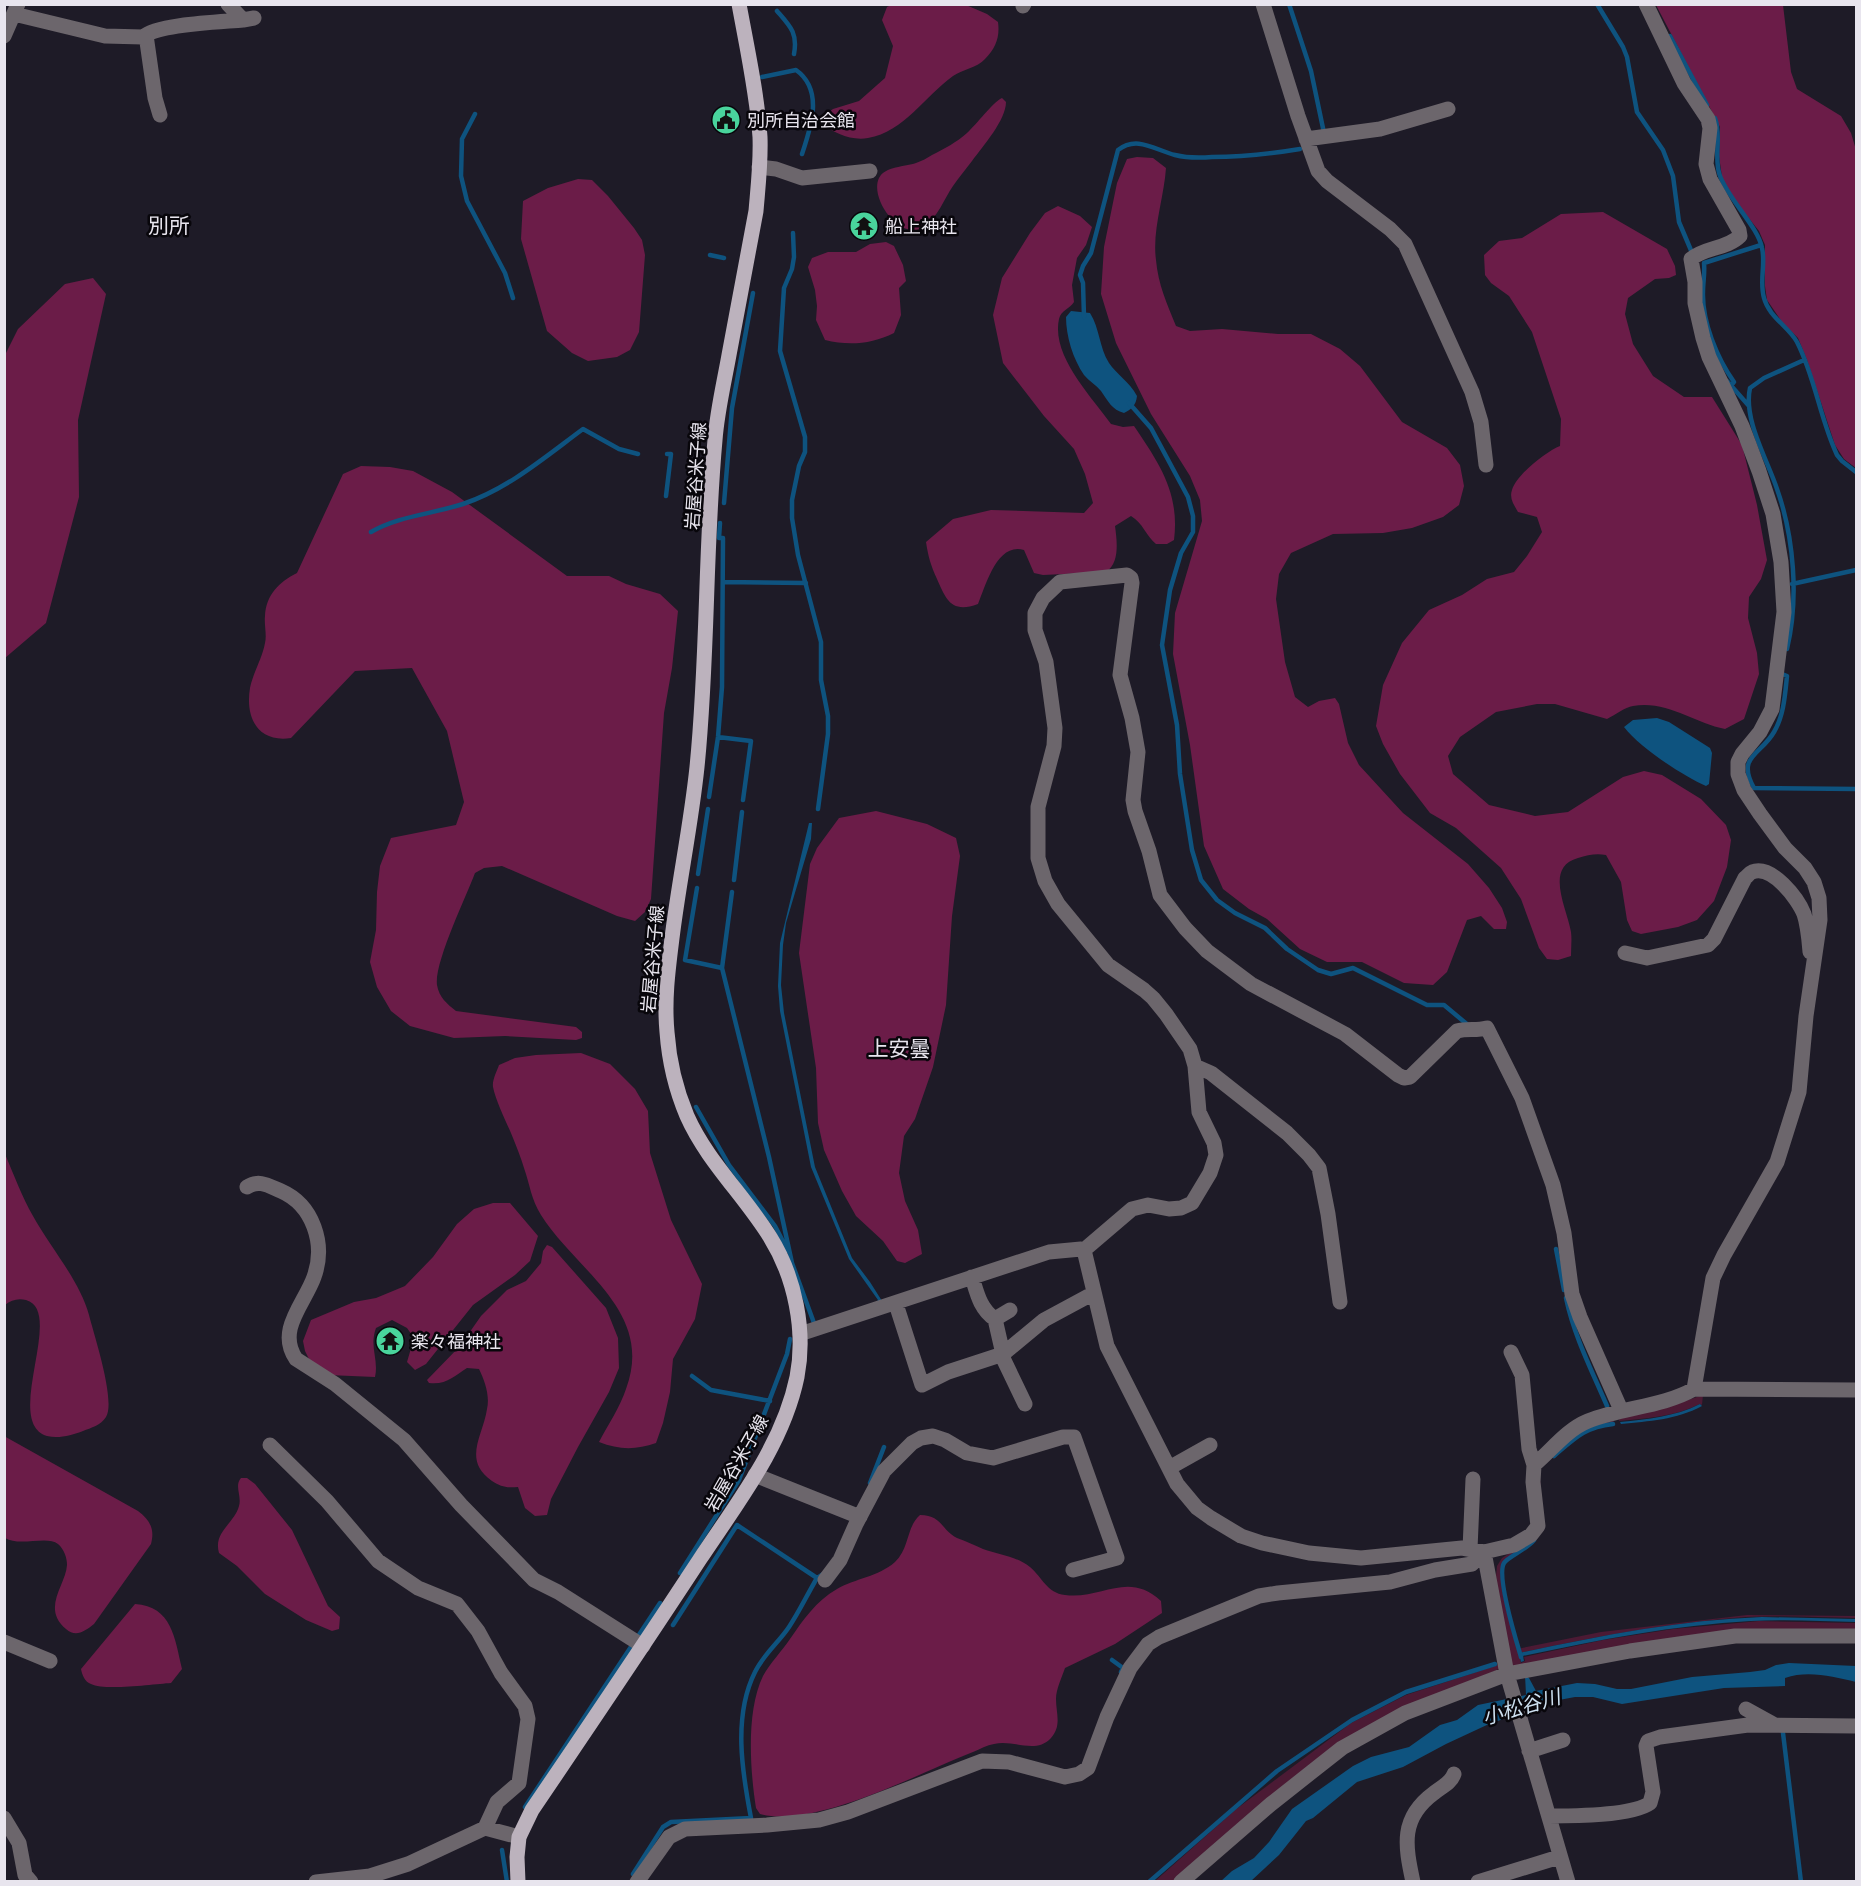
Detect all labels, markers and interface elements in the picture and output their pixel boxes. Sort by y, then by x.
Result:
public building icon: 別所自治会館 [710,104,742,136]
place label: 別所自治会館 [747,109,855,131]
temple icon: 船上神社 [848,210,880,242]
district label: 別所 [148,212,190,237]
place label: 船上神社 [885,215,957,237]
street label: 岩屋谷米子線 [680,421,710,531]
street label: 岩屋谷米子線 [636,904,668,1014]
district label: 上安曇 [868,1035,931,1060]
temple icon: 楽々福神社 [374,1325,406,1357]
place label: 楽々福神社 [411,1330,501,1352]
street label: 岩屋谷米子線 [699,1411,773,1515]
water label: 小松谷川 [1479,1683,1565,1729]

